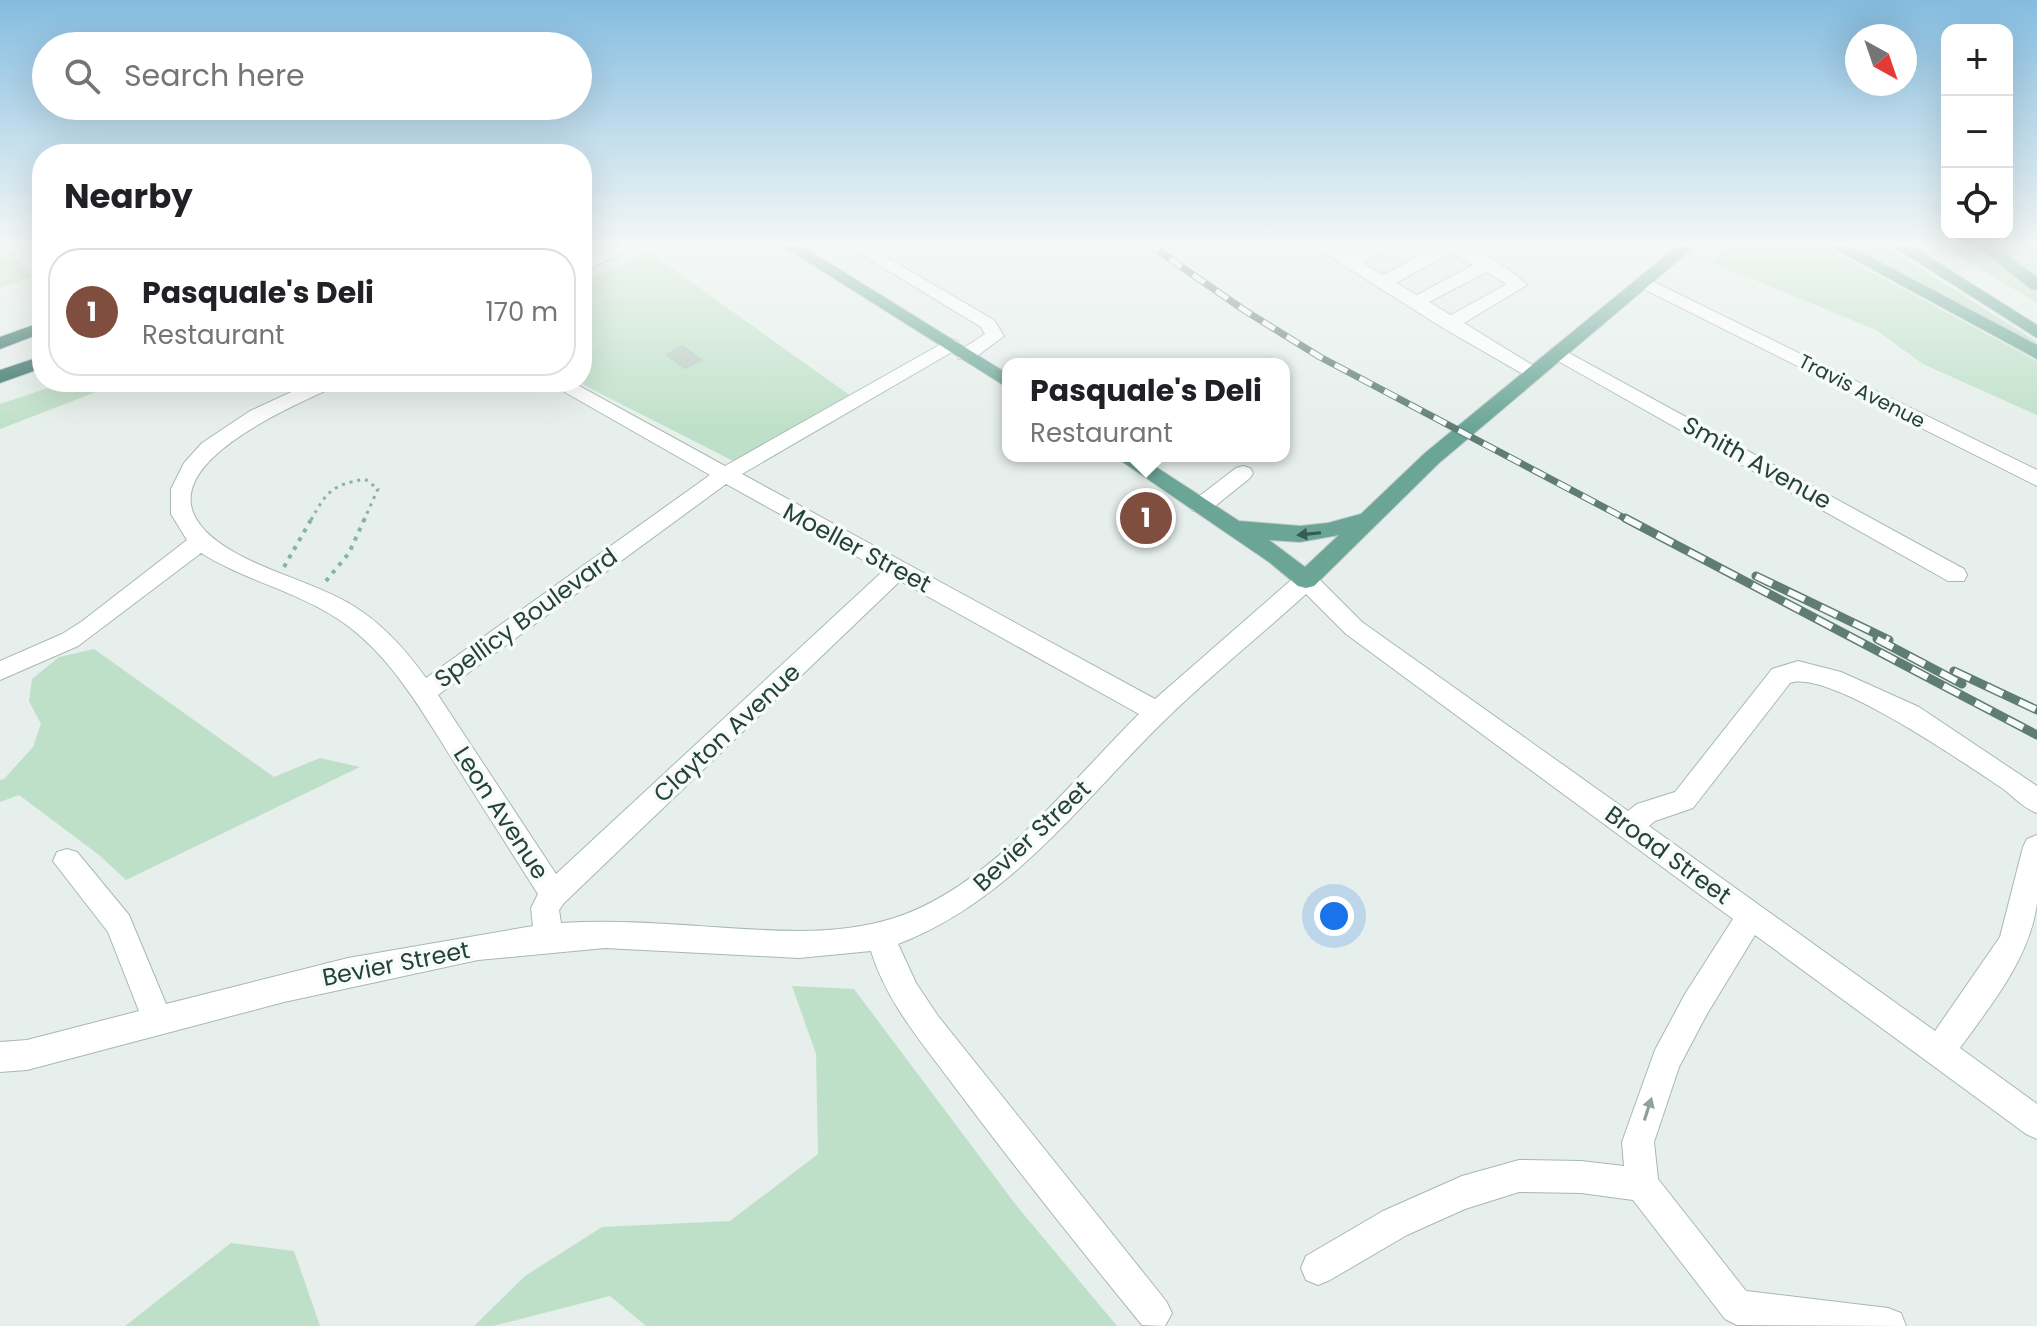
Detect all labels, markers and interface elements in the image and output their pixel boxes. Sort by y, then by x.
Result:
north arrow [1845,24,1917,96]
map controls [1941,24,2013,240]
button: + [1941,24,2013,96]
search box [32,32,592,120]
icon: search [60,54,104,98]
text: Search here [124,54,305,97]
button: − [1941,96,2013,168]
button: locate [1941,168,2013,240]
text: Nearby [64,172,193,220]
text: Pasquale's Deli [142,271,374,314]
text: 1 [87,294,97,330]
text: 170 m [485,294,558,330]
text: Restaurant [142,317,285,353]
street label: Travis Avenue [1794,347,1930,435]
popup [1002,358,1290,462]
text: Pasquale's Deli [1030,369,1262,412]
street label: Smith Avenue [1677,408,1838,517]
text: Restaurant [1030,415,1173,451]
pin: 1 [1120,488,1172,548]
street label: Moeller Street [777,495,937,600]
one-way arrow [1296,527,1321,540]
street label: Spellicy Boulevard [428,540,624,695]
street label: Clayton Avenue [646,656,807,810]
street label: Leon Avenue [446,740,557,886]
street label: Bevier Street [966,773,1098,899]
street label: Broad Street [1599,798,1738,911]
your location [1314,896,1354,936]
street label: Bevier Street [319,933,472,994]
one-way arrow [1642,1096,1655,1120]

